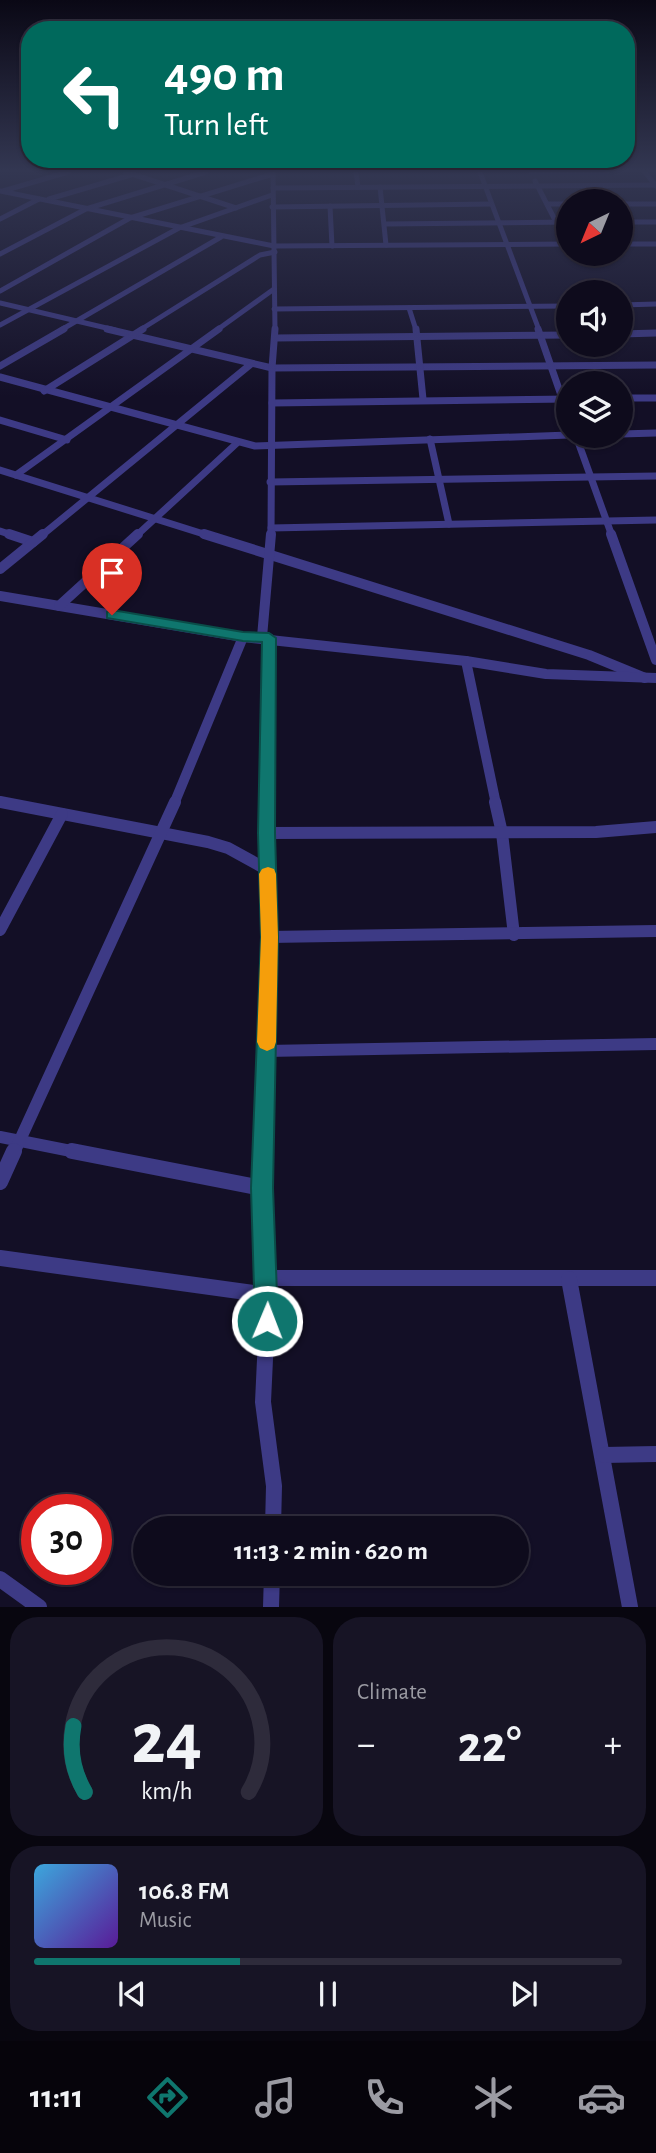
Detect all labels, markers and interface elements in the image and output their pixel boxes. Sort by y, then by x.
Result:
icon: left [49,49,140,140]
text: 490 m [164,51,285,100]
text: Turn left [164,109,268,141]
north arrow [556,189,634,266]
map controls [556,189,633,448]
button: sound [556,280,633,357]
button: layers [556,371,633,448]
pin [82,543,142,615]
icon: arrive [93,554,131,592]
position arrow [230,1284,304,1358]
speed limit sign: 30 [21,1494,112,1585]
text: 11:13 · 2 min · 620 m [234,1538,428,1564]
text: Climate [357,1681,427,1704]
text: 24 [131,1705,202,1778]
text: 22° [457,1719,522,1771]
text: − [357,1726,375,1764]
text: + [604,1726,622,1764]
text: km/h [141,1779,192,1804]
text: 106.8 FM [139,1878,229,1904]
text: Music [139,1909,191,1932]
icon: previous [113,1975,151,2013]
icon: pause [309,1975,347,2013]
icon: next [505,1975,543,2013]
icon: directions [143,2073,192,2122]
icon: music [251,2073,300,2122]
icon: phone [360,2073,409,2122]
icon: climate [469,2073,518,2122]
icon: car [577,2073,626,2122]
text: 11:11 [30,2081,83,2113]

